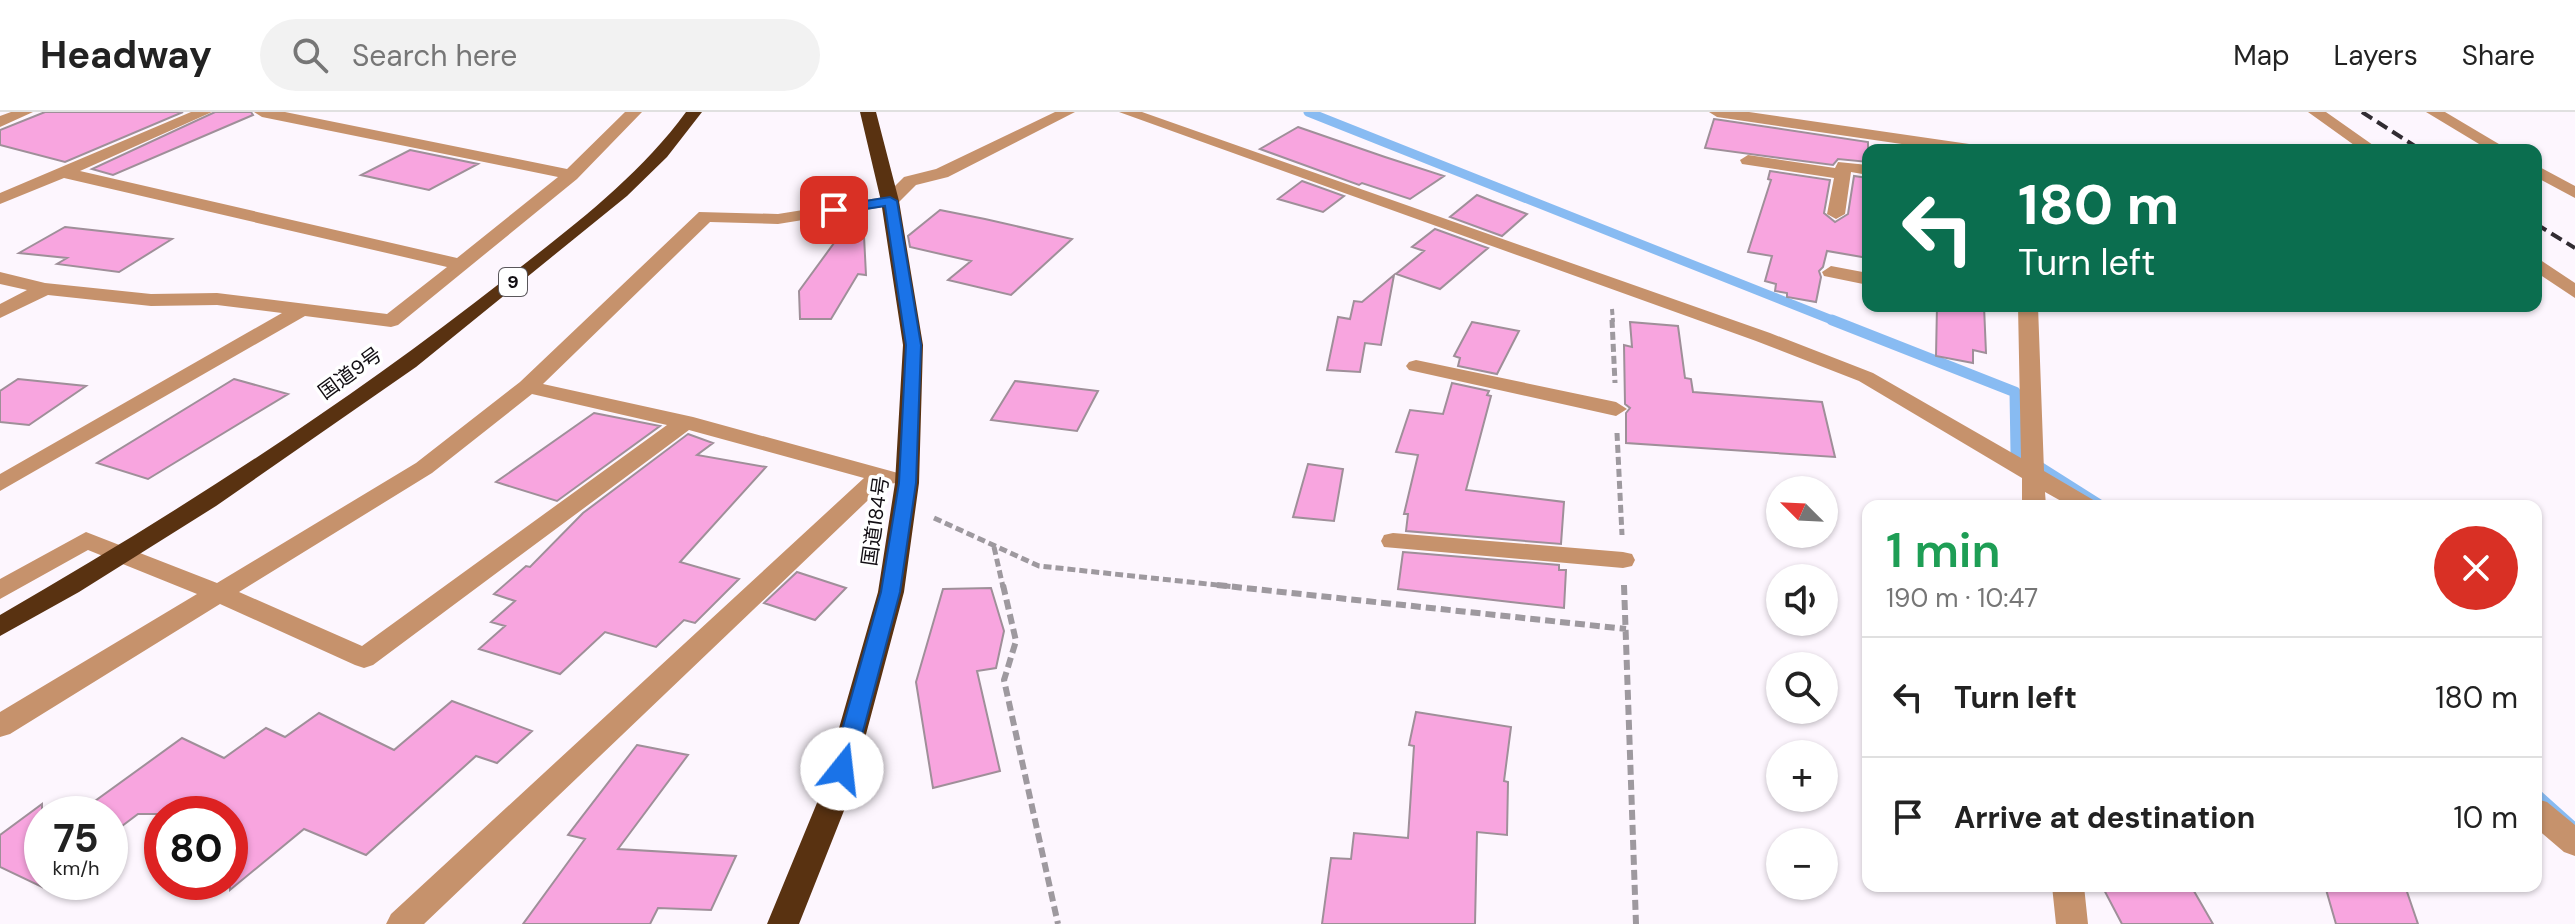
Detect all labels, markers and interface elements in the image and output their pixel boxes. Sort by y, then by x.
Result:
search box [260,19,820,91]
text: Headway [40,30,212,80]
icon: search [288,33,332,77]
text: Search here [352,36,517,75]
text: Map [2233,37,2290,74]
text: Layers [2334,37,2418,74]
text: Share [2462,37,2535,74]
text: 180 m [2018,168,2179,241]
pin [800,176,868,244]
icon: left [1886,176,1990,280]
icon: arrive [812,188,856,232]
text: Turn left [2018,239,2155,286]
road number: 9 [499,268,527,296]
street label: 国道9号 [313,341,387,405]
street label: 国道184号 [856,474,894,568]
north arrow [1766,476,1838,548]
map controls [1766,476,1838,900]
text: 1 min [1886,519,2001,582]
button: close [2434,526,2518,610]
button: sound [1766,564,1838,636]
text: 190 m · 10:47 [1886,581,2038,615]
button: search [1766,652,1838,724]
icon: left [1886,675,1930,719]
text: Turn left [1954,678,2077,717]
text: 180 m [2435,678,2518,717]
position arrow [800,727,884,811]
button: + [1766,740,1838,812]
icon: arrive [1886,795,1930,839]
speed limit sign: 80 [144,796,248,900]
text: Arrive at destination [1954,798,2255,837]
text: 10 m [2453,798,2518,837]
text: 75 [53,812,99,864]
button: − [1766,828,1838,900]
text: km/h [52,855,100,881]

